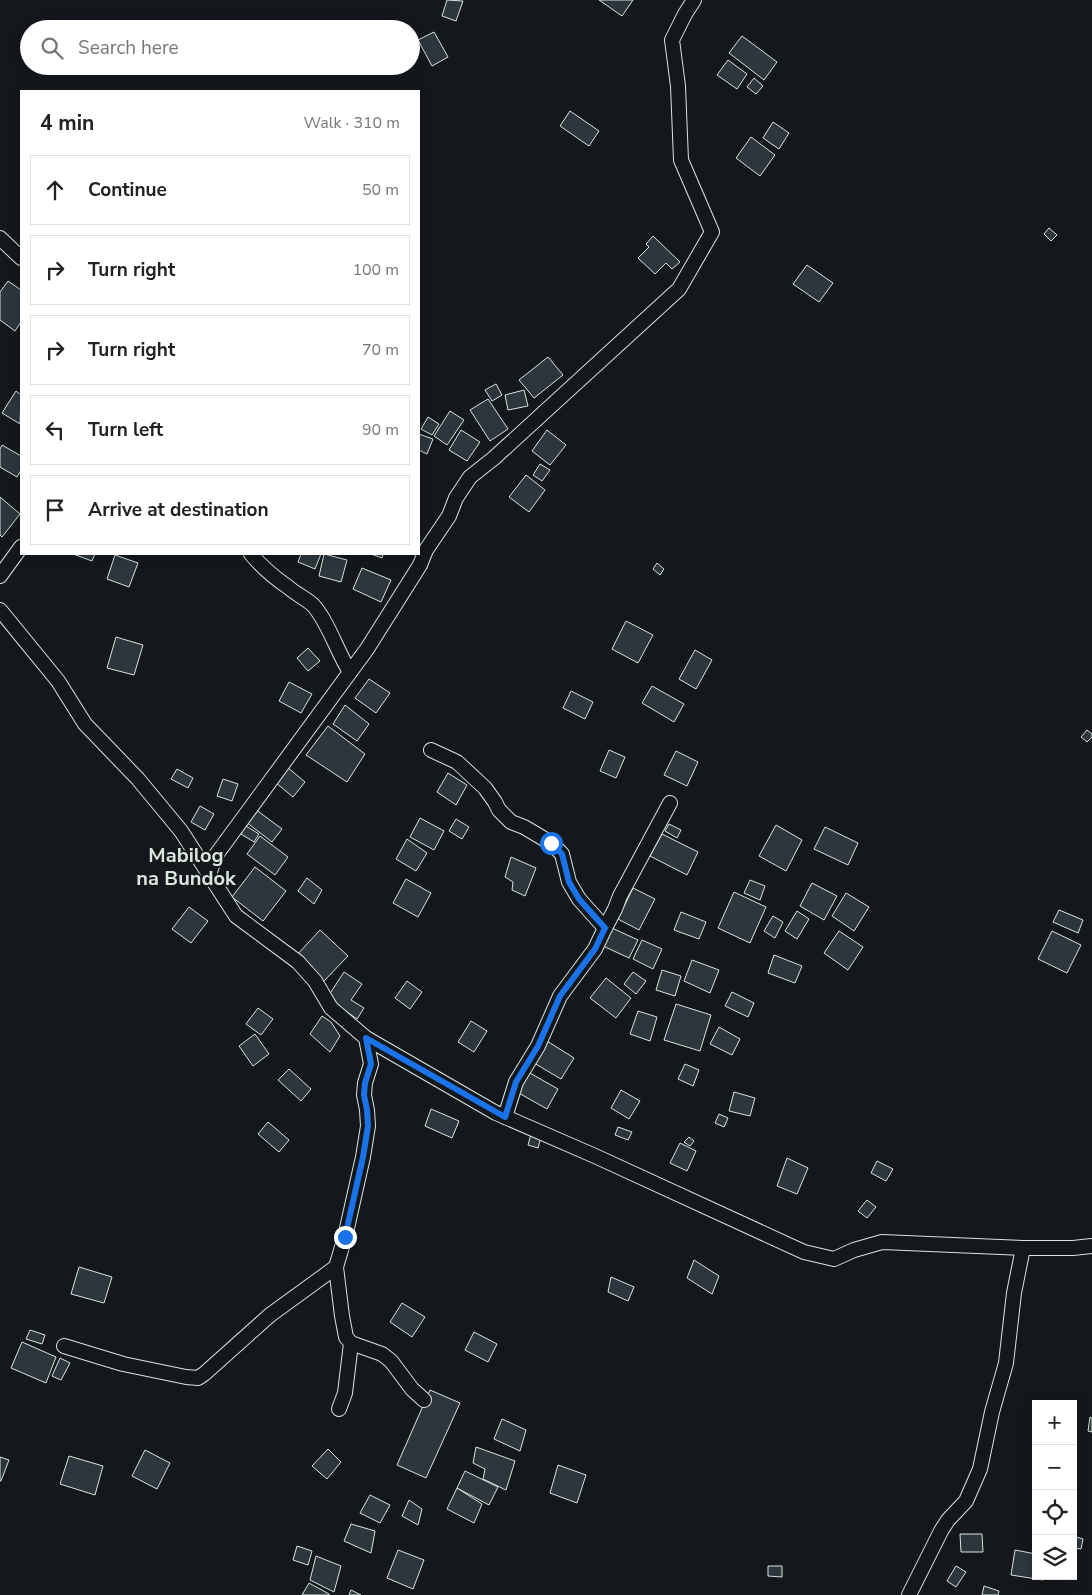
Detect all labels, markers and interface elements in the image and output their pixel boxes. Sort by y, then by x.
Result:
search box [20,20,420,75]
icon: search [38,34,66,62]
text: Search here [78,35,179,61]
text: 4 min [40,109,94,137]
text: Walk · 310 m [304,112,400,134]
icon: ahead [41,176,69,204]
text: Continue [88,177,167,203]
text: 50 m [362,179,399,201]
icon: right [41,256,69,284]
text: Turn right [88,257,175,283]
text: 100 m [352,259,399,281]
icon: right [41,336,69,364]
text: Turn right [88,337,175,363]
text: 70 m [362,339,399,361]
icon: left [41,416,69,444]
text: Turn left [88,417,163,443]
text: 90 m [362,419,399,441]
icon: arrive [41,496,69,524]
text: Arrive at destination [88,497,269,523]
route start [540,832,563,855]
district label: Mabilog na Bundok [136,842,237,892]
route end [334,1226,357,1249]
map controls [1032,1400,1077,1580]
button: + [1032,1400,1077,1445]
button: − [1032,1445,1077,1490]
button: locate [1032,1490,1077,1535]
button: layers [1032,1535,1077,1580]

